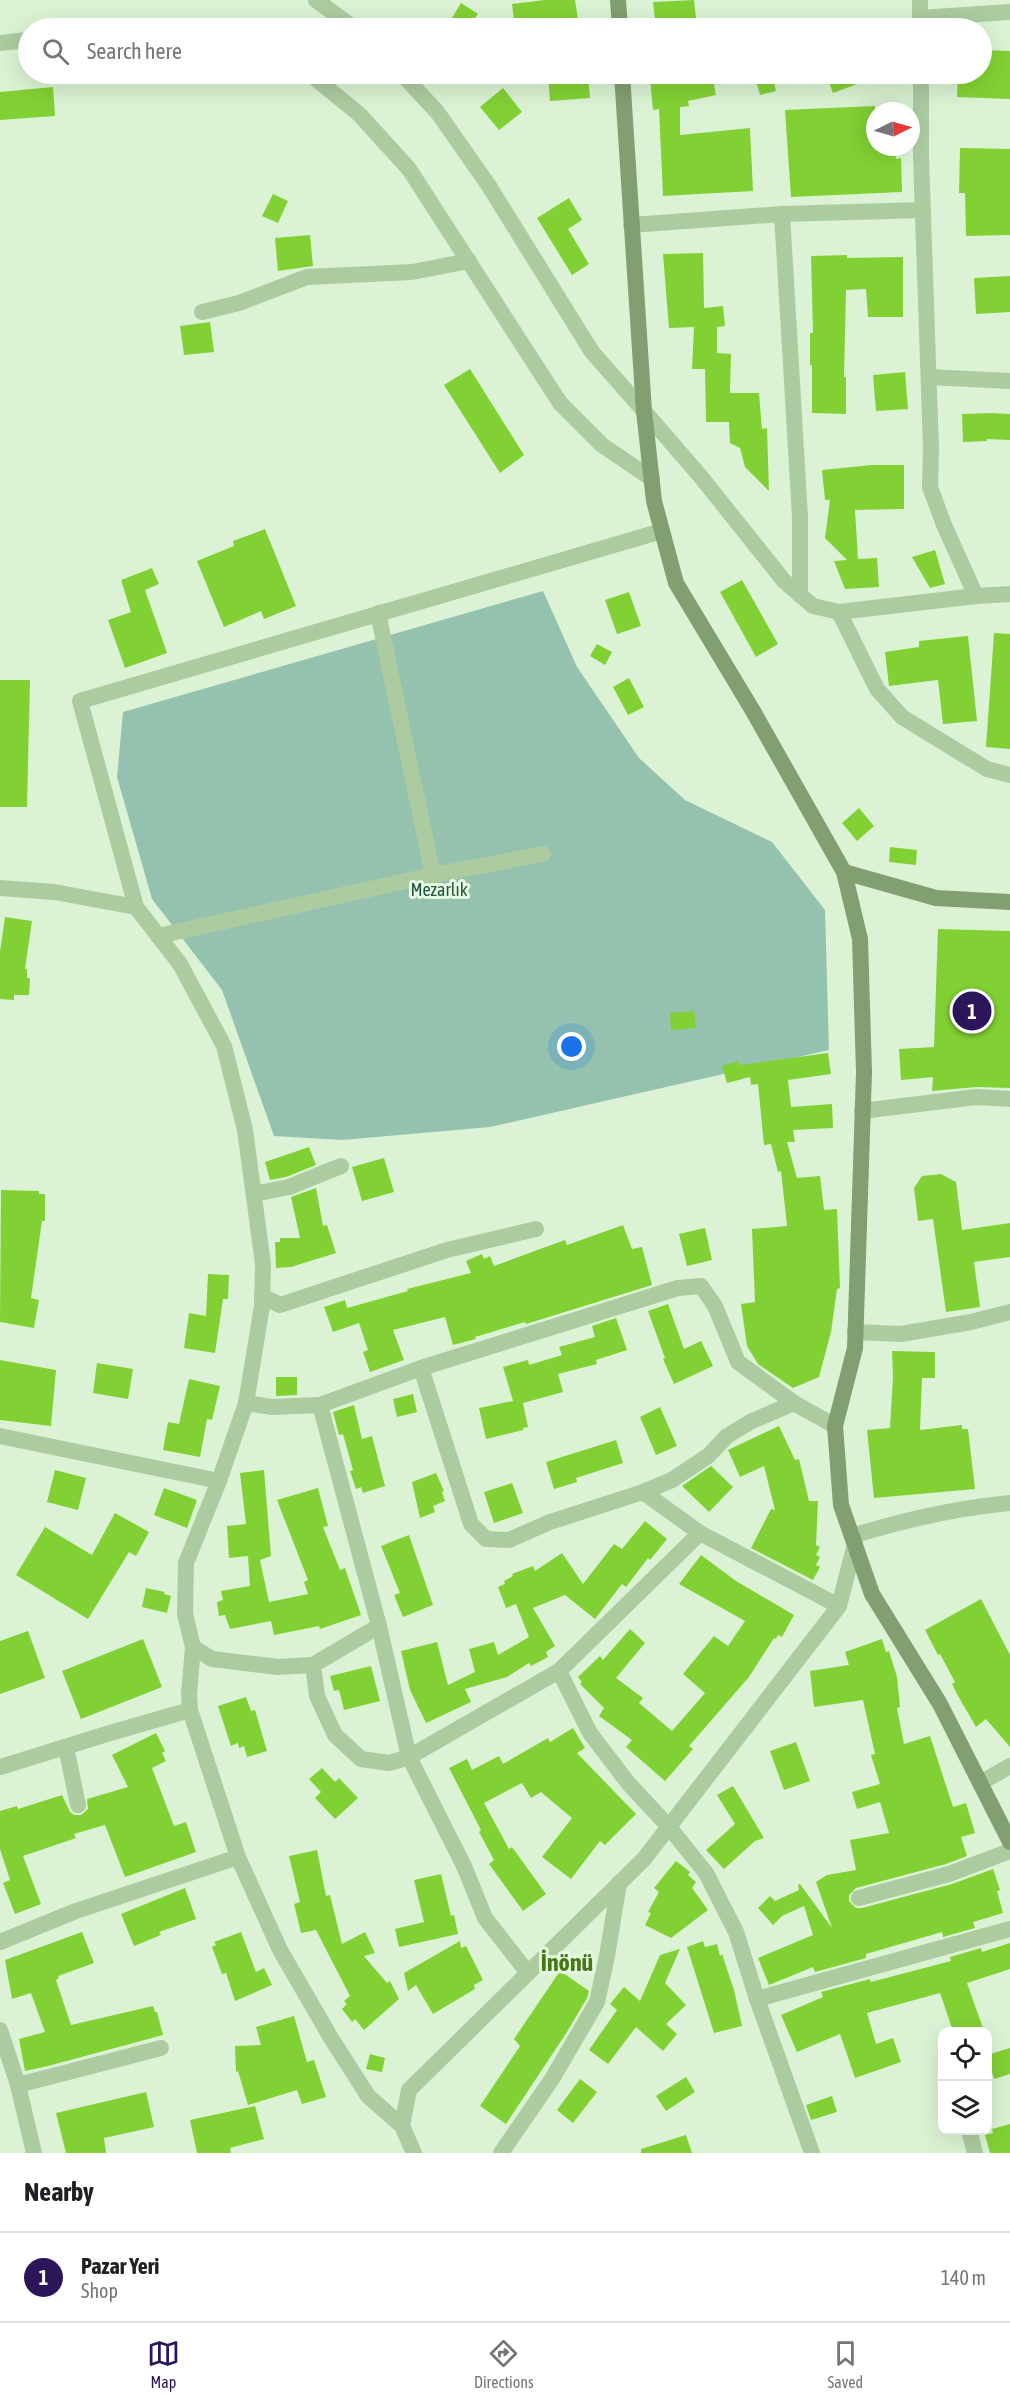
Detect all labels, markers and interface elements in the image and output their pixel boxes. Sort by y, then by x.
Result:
search box [18,18,992,84]
icon: search [39,35,72,68]
text: Search here [87,38,182,64]
north arrow [866,102,920,156]
park label: Mezarlık [410,879,468,900]
pin: 1 [952,988,992,1034]
your location [557,1032,586,1061]
district label: İnönü [541,1949,593,1976]
map controls [938,2027,992,2135]
button: locate [938,2027,992,2081]
button: layers [938,2081,992,2135]
text: Nearby [24,2177,94,2207]
text: Pazar Yeri [81,2253,159,2279]
text: 1 [39,2266,48,2289]
text: 140 m [941,2266,986,2289]
text: Shop [81,2279,118,2302]
tab: Map [147,2337,180,2391]
tab: Directions [474,2337,534,2391]
tab: Saved [828,2337,863,2391]

